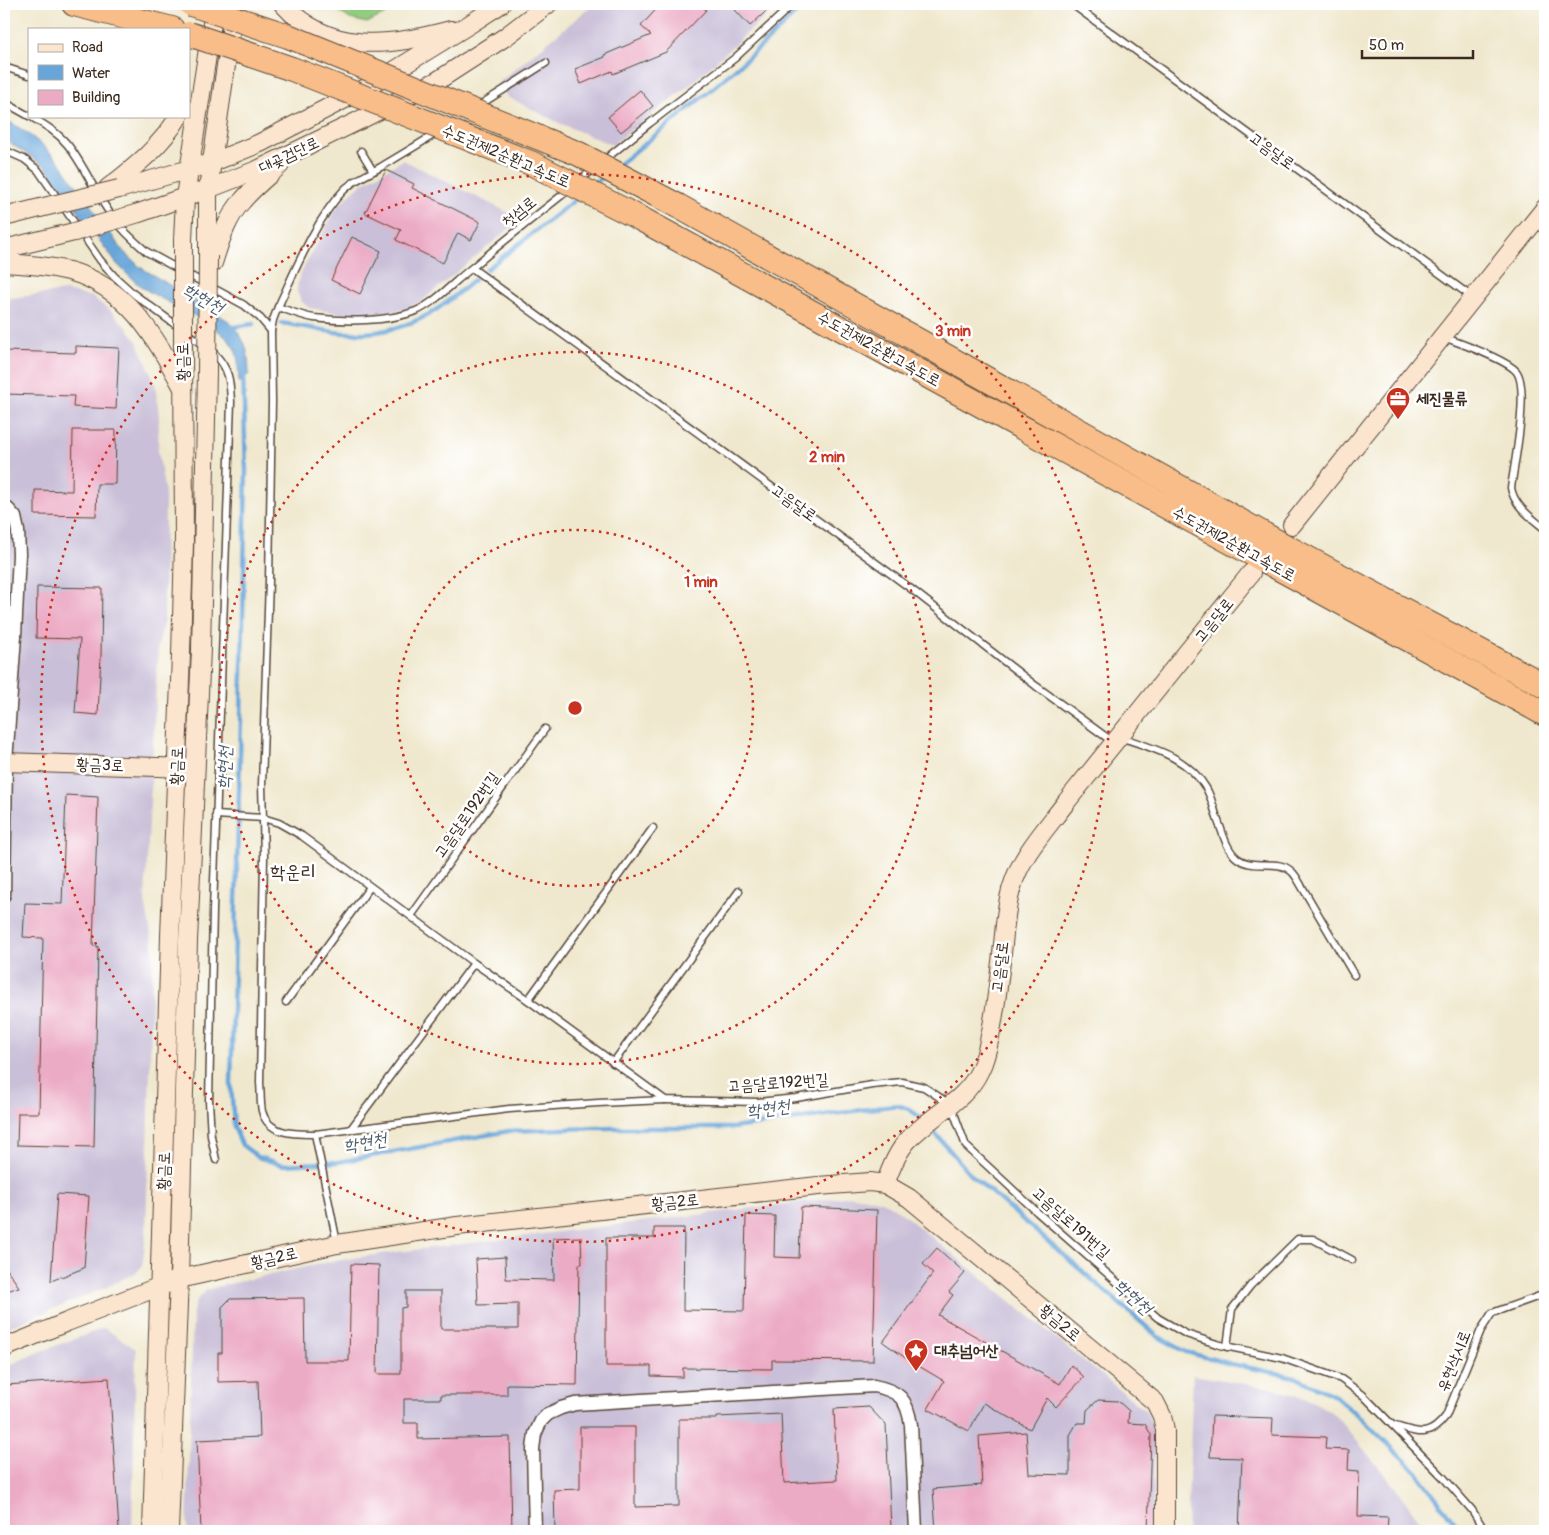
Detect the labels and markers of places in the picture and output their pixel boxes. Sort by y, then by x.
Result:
office icon: 세진물류 [1385,386,1411,420]
place label: 세진물류 [1416,389,1468,409]
centre of rings [566,699,584,717]
place icon: 대추넘어산 [903,1338,929,1372]
place label: 대추넘어산 [934,1341,999,1361]

